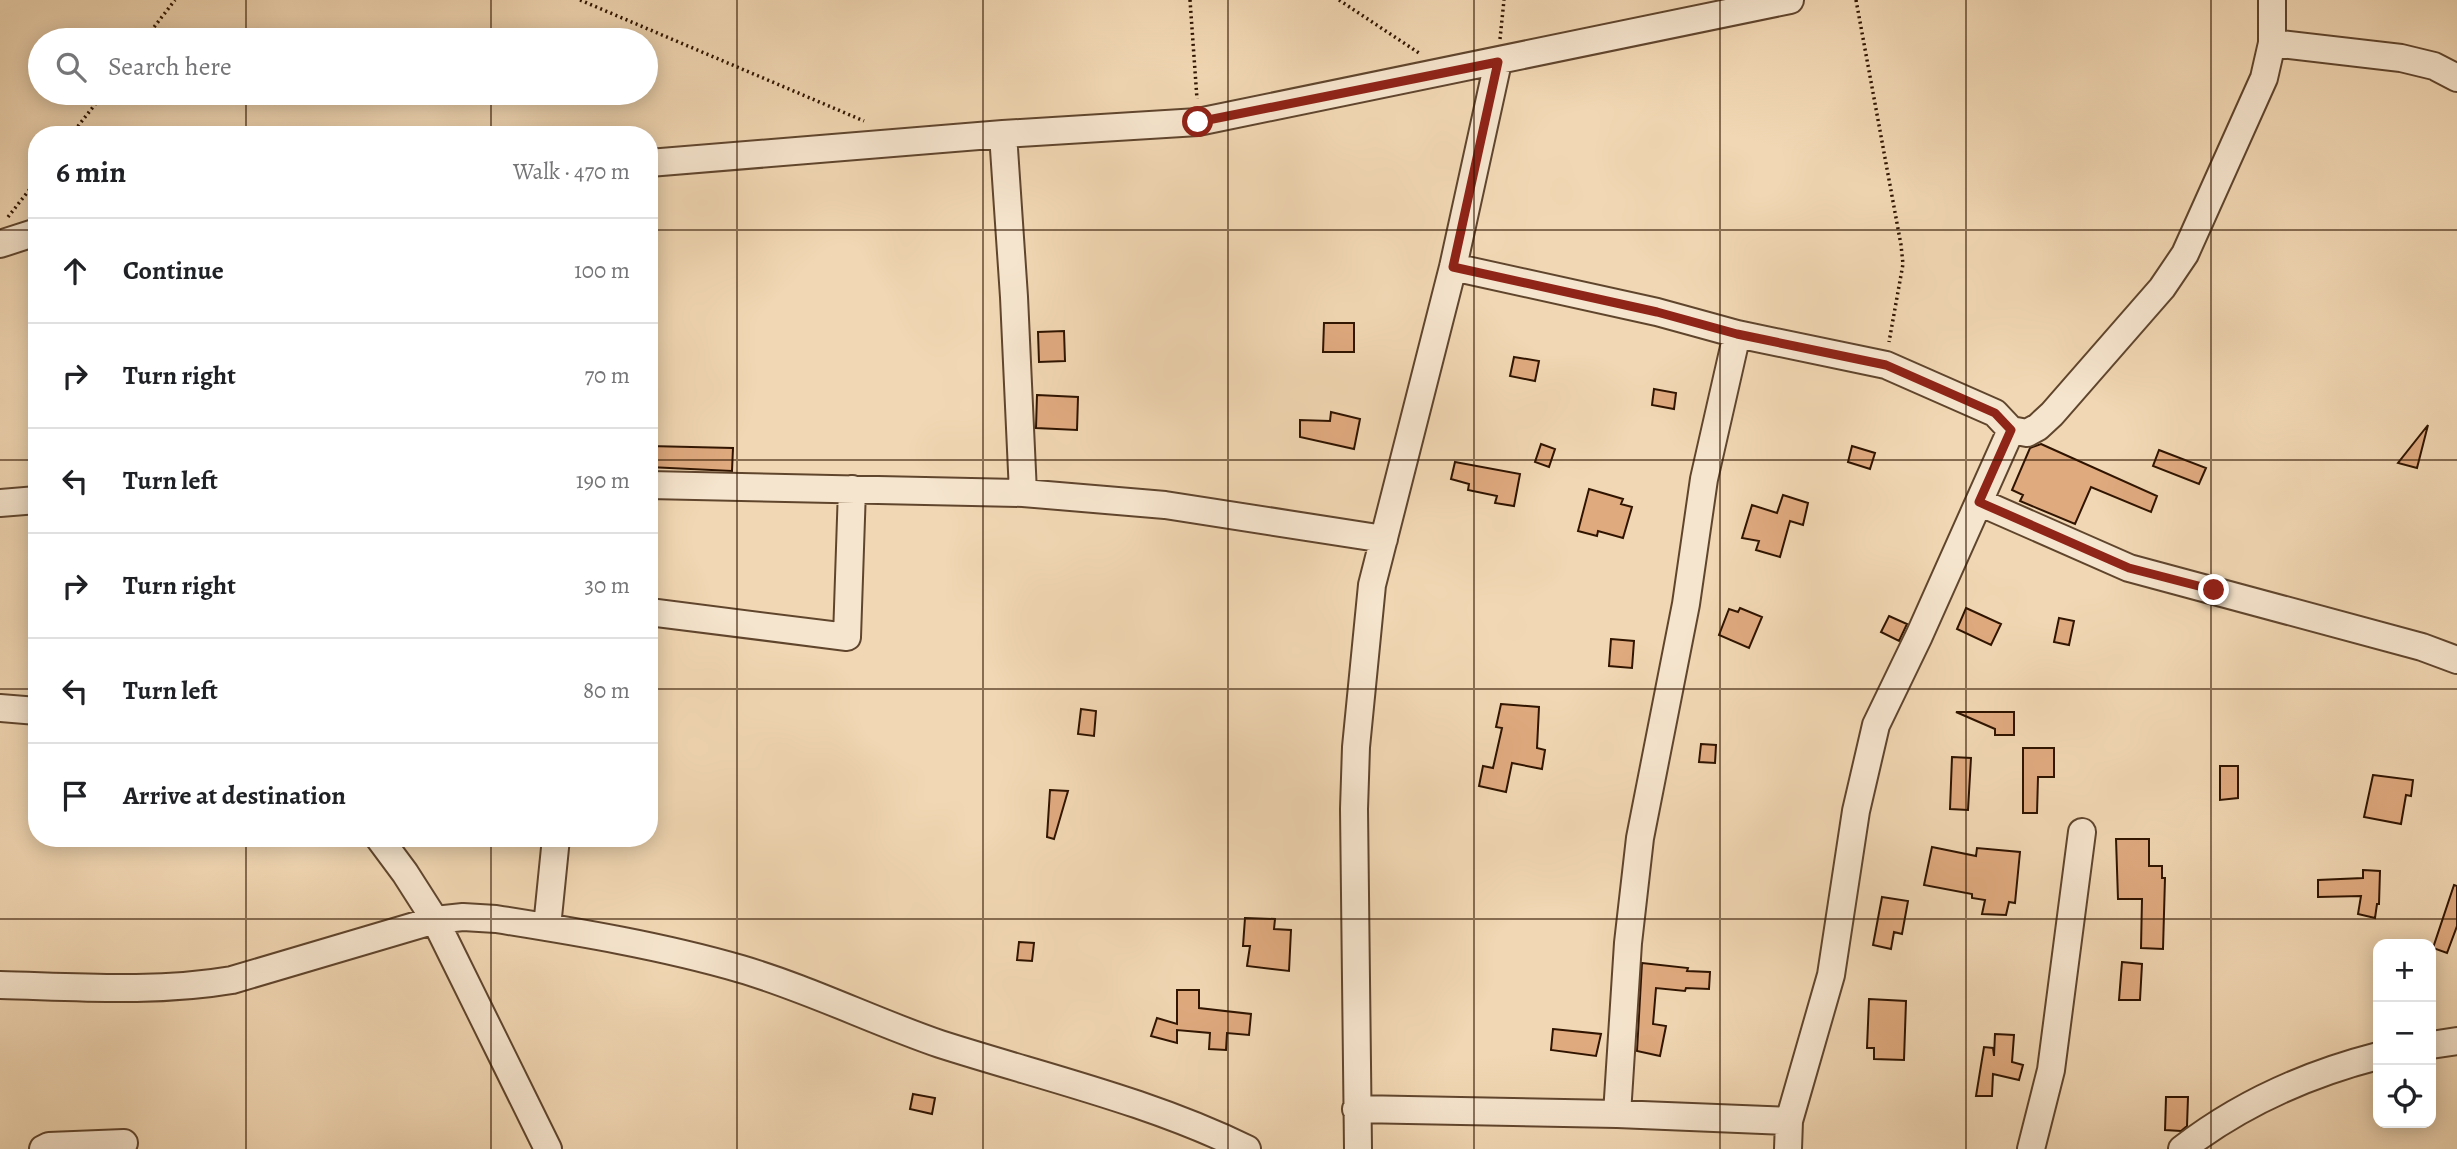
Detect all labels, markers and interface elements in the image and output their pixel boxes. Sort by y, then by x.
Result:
search box [28,28,658,105]
icon: search [52,48,90,86]
text: Search here [108,49,232,84]
route start [1182,106,1213,137]
text: 6 min [56,152,126,192]
text: Walk · 470 m [513,156,630,187]
icon: ahead [56,252,94,290]
text: Continue [123,253,224,288]
text: 100 m [574,255,630,286]
icon: right [56,357,94,395]
text: Turn right [123,358,236,393]
text: 70 m [584,360,630,391]
icon: left [56,462,94,500]
text: Turn left [123,463,218,498]
text: 190 m [576,465,630,496]
icon: right [56,567,94,605]
text: Turn right [123,568,236,603]
text: 30 m [584,570,630,601]
route end [2198,574,2229,605]
icon: left [56,672,94,710]
text: Turn left [123,673,218,708]
text: 80 m [583,675,630,706]
icon: arrive [56,777,94,815]
text: Arrive at destination [123,778,346,813]
map controls [2373,939,2436,1128]
button: + [2373,939,2436,1002]
button: − [2373,1002,2436,1065]
button: locate [2373,1065,2436,1128]

